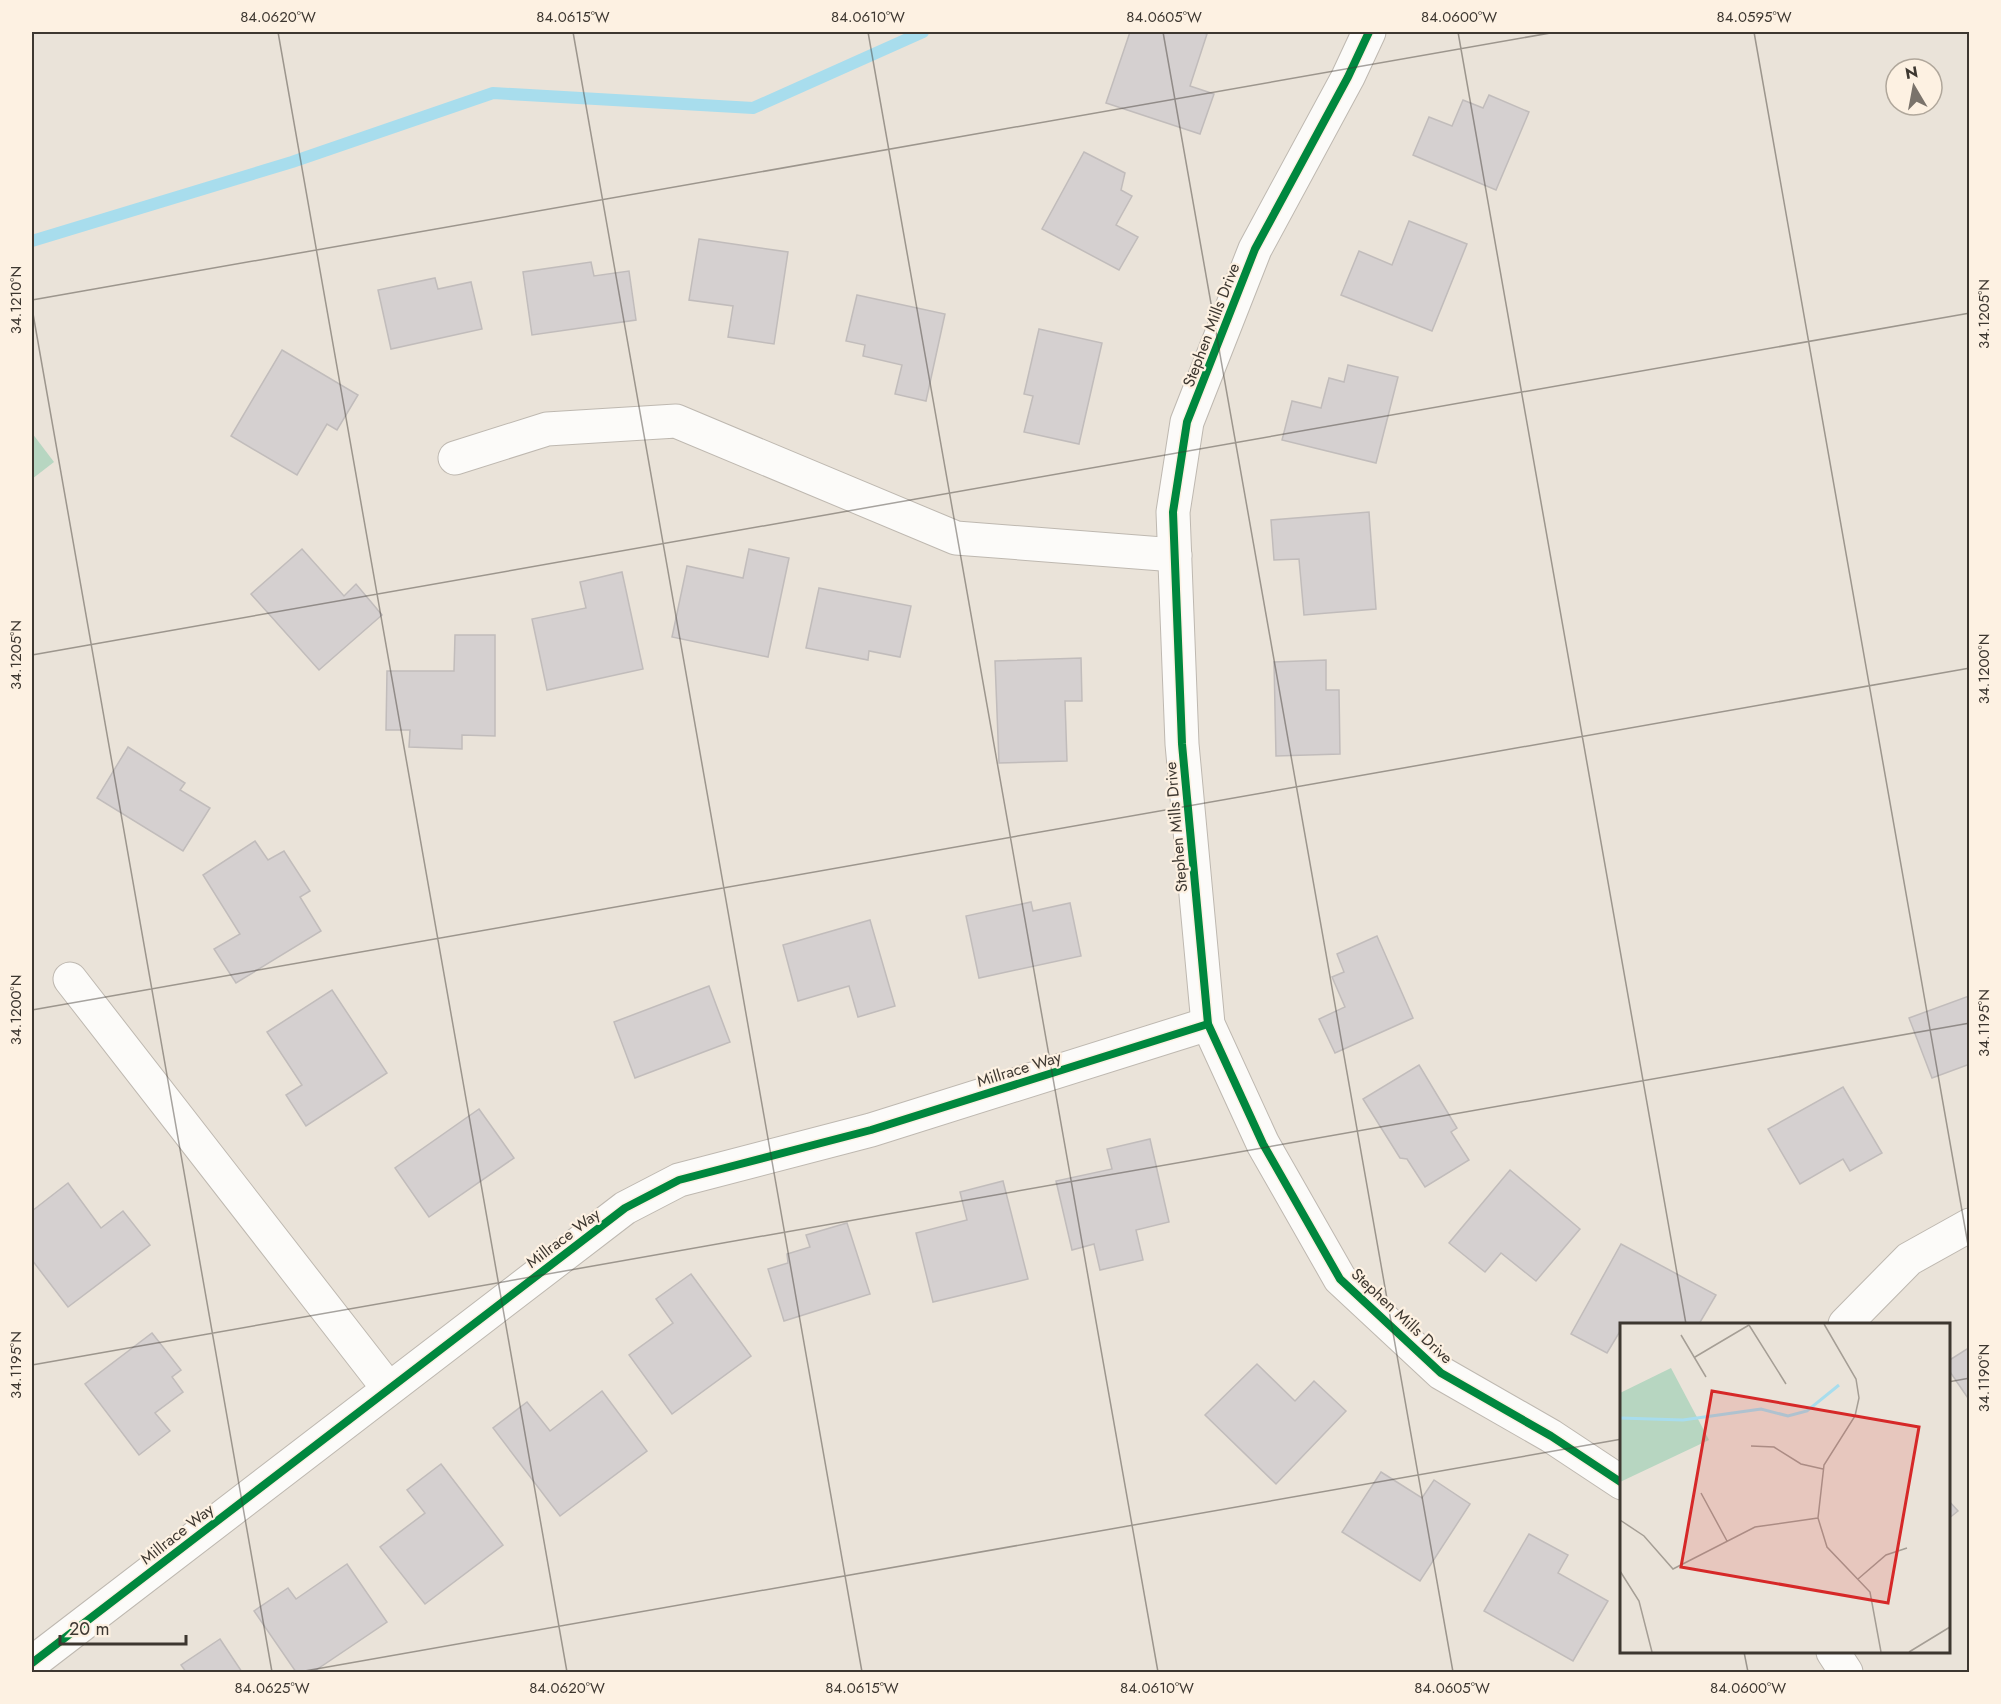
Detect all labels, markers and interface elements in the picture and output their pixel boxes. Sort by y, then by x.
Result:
text: 84.0620°W [240,6,316,28]
text: 84.0615°W [536,6,610,28]
text: 84.0610°W [831,6,905,28]
text: 84.0605°W [1126,6,1202,28]
text: 84.0600°W [1421,6,1497,28]
text: 84.0595°W [1716,6,1792,28]
north arrow [1884,57,1944,117]
text: N [1903,60,1920,85]
street label: Stephen Mills Drive [1177,260,1245,390]
text: 34.1210°N [5,266,27,334]
text: 34.1205°N [1973,279,1995,349]
text: 34.1205°N [5,620,27,690]
text: 34.1200°N [1973,634,1995,704]
street label: Stephen Mills Drive [1159,761,1193,893]
text: 34.1200°N [5,975,27,1045]
text: 34.1195°N [1973,989,1995,1057]
street label: Millrace Way [974,1045,1065,1093]
street label: Millrace Way [521,1202,606,1273]
street label: Stephen Mills Drive [1346,1263,1458,1369]
inset map [1620,1323,1950,1653]
text: 34.1195°N [5,1331,27,1399]
text: 34.1190°N [1973,1344,1995,1412]
street label: Millrace Way [136,1497,219,1570]
scale bar [60,1608,186,1646]
text: 20 m [69,1616,109,1642]
text: 84.0625°W [234,1677,310,1699]
text: 84.0620°W [529,1677,605,1699]
text: 84.0615°W [825,1677,899,1699]
text: 84.0610°W [1120,1677,1194,1699]
text: 84.0605°W [1414,1677,1490,1699]
text: 84.0600°W [1710,1677,1786,1699]

